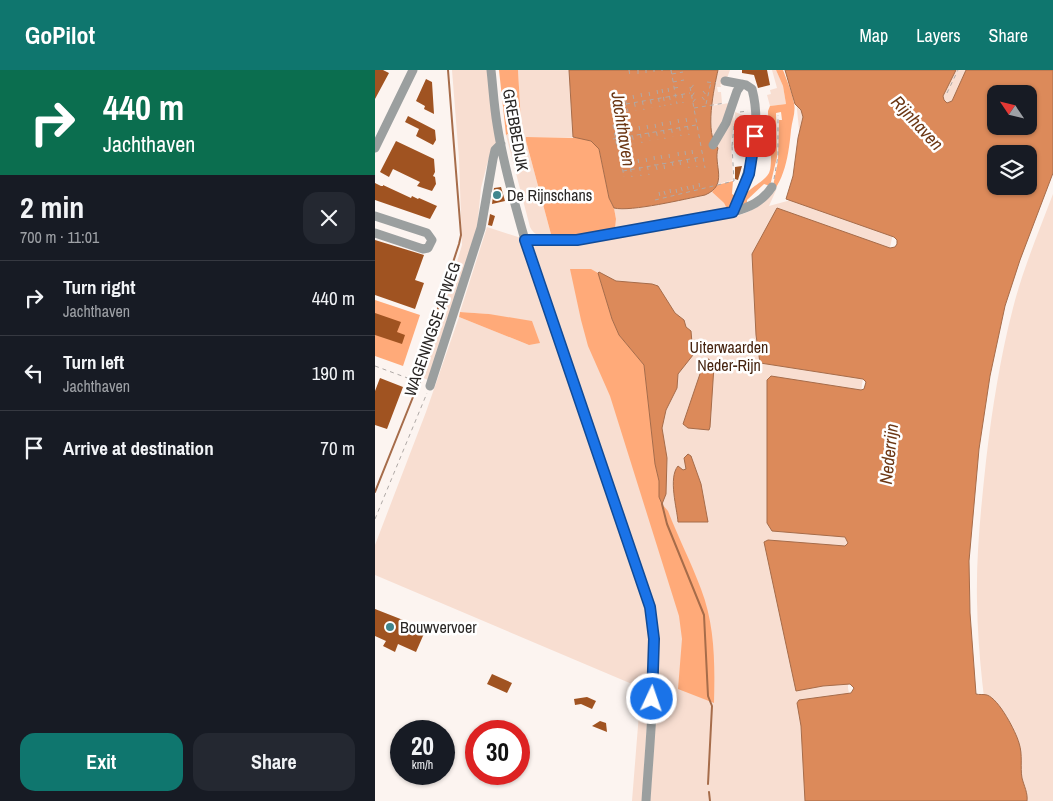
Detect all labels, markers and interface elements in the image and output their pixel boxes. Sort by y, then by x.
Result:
text: GoPilot [25,19,95,51]
text: Map [860,23,888,48]
text: Layers [916,23,961,48]
text: Share [989,23,1028,48]
text: 440 m [103,84,184,131]
north arrow [987,85,1037,135]
map controls [987,85,1037,195]
street label: GREBBEDIJK [498,87,534,173]
water label: Jachthaven [605,89,642,168]
icon: right [20,90,85,155]
water label: Rijnhaven [886,90,949,155]
pin [734,115,776,157]
icon: arrive [741,122,769,150]
text: Jachthaven [103,129,195,159]
button: layers [987,145,1037,195]
place label: De Rijnschans [507,184,592,206]
text: 2 min [20,187,84,227]
marker: De Rijnschans [491,189,503,201]
button: close [303,192,355,244]
text: 700 m · 11:01 [20,226,99,248]
street label: WAGENINGSE AFWEG [399,259,465,399]
text: Turn right [63,274,135,300]
icon: right [20,284,48,312]
text: 440 m [312,285,355,311]
text: Jachthaven [63,300,130,322]
park label: Uiterwaarden Neder-Rijn [690,336,768,376]
text: Turn left [63,349,124,375]
icon: left [20,359,48,387]
text: 190 m [312,360,355,386]
text: Jachthaven [63,375,130,397]
water label: Nederrijn [873,422,904,485]
icon: arrive [20,434,48,462]
text: Arrive at destination [63,435,214,461]
text: 70 m [320,435,355,461]
place label: Bouwvervoer [400,616,477,638]
marker: Bouwvervoer [384,621,396,633]
position arrow [625,672,677,724]
speed limit sign: 30 [465,720,530,785]
text: 20 [411,729,434,763]
button: Exit [20,733,183,791]
button: Share [193,733,355,791]
text: km/h [412,757,433,773]

